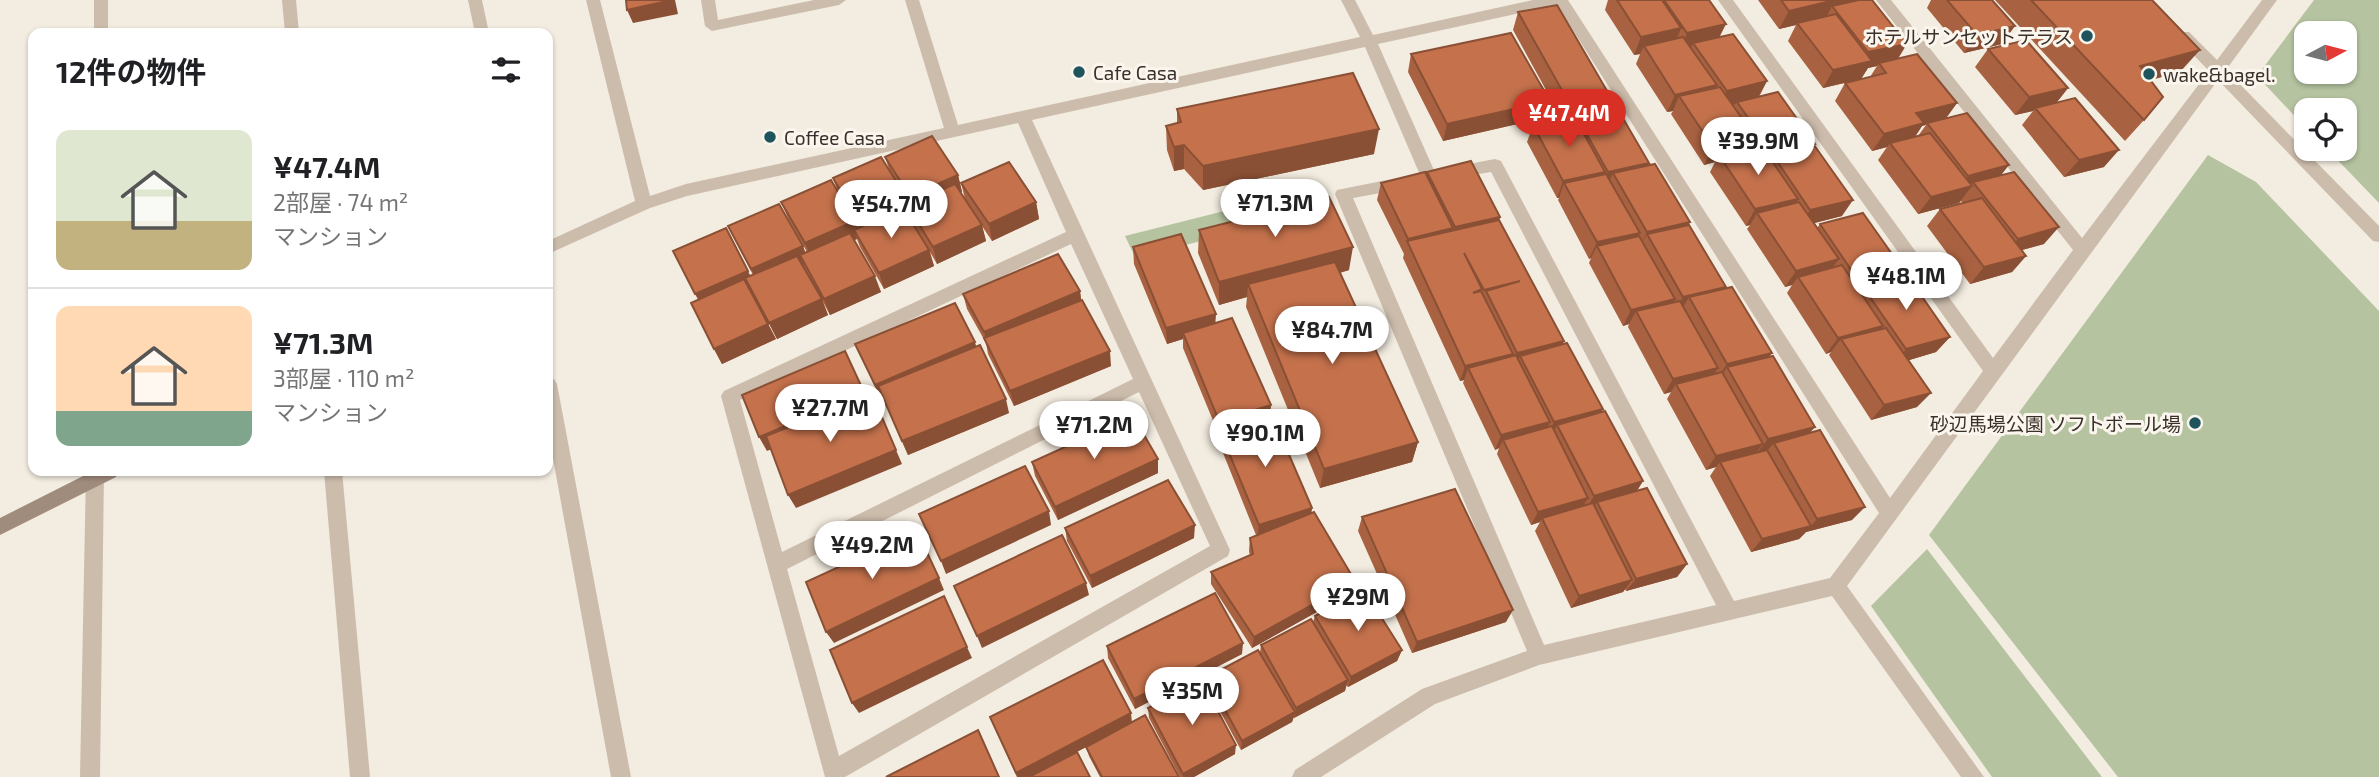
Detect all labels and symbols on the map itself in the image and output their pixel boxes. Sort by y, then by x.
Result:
north arrow [2294,21,2357,84]
place label: ホテルサンセットテラス [1864,25,2073,48]
marker: ホテルサンセットテラス [2079,28,2095,44]
place label: Cafe Casa [1093,61,1177,84]
place label: wake&bagel. [2163,63,2275,86]
marker: Cafe Casa [1071,64,1087,80]
marker: wake&bagel. [2141,66,2157,82]
pin: ¥47.4M [1512,90,1626,149]
pin: ¥39.9M [1701,118,1815,177]
place label: Coffee Casa [784,126,885,149]
marker: Coffee Casa [762,129,778,145]
pin: ¥54.7M [834,180,948,240]
pin: ¥71.3M [1218,180,1332,239]
pin: ¥48.1M [1849,252,1963,312]
pin: ¥84.7M [1275,306,1389,366]
pin: ¥27.7M [773,384,887,444]
pin: ¥71.2M [1037,402,1151,461]
pin: ¥90.1M [1208,410,1322,469]
place label: 砂辺馬場公園 ソフトボール場 [1930,412,2181,435]
marker: 砂辺馬場公園 ソフトボール場 [2187,415,2203,431]
pin: ¥49.2M [815,522,929,581]
pin: ¥29M [1317,574,1399,633]
pin: ¥35M [1151,668,1233,727]

